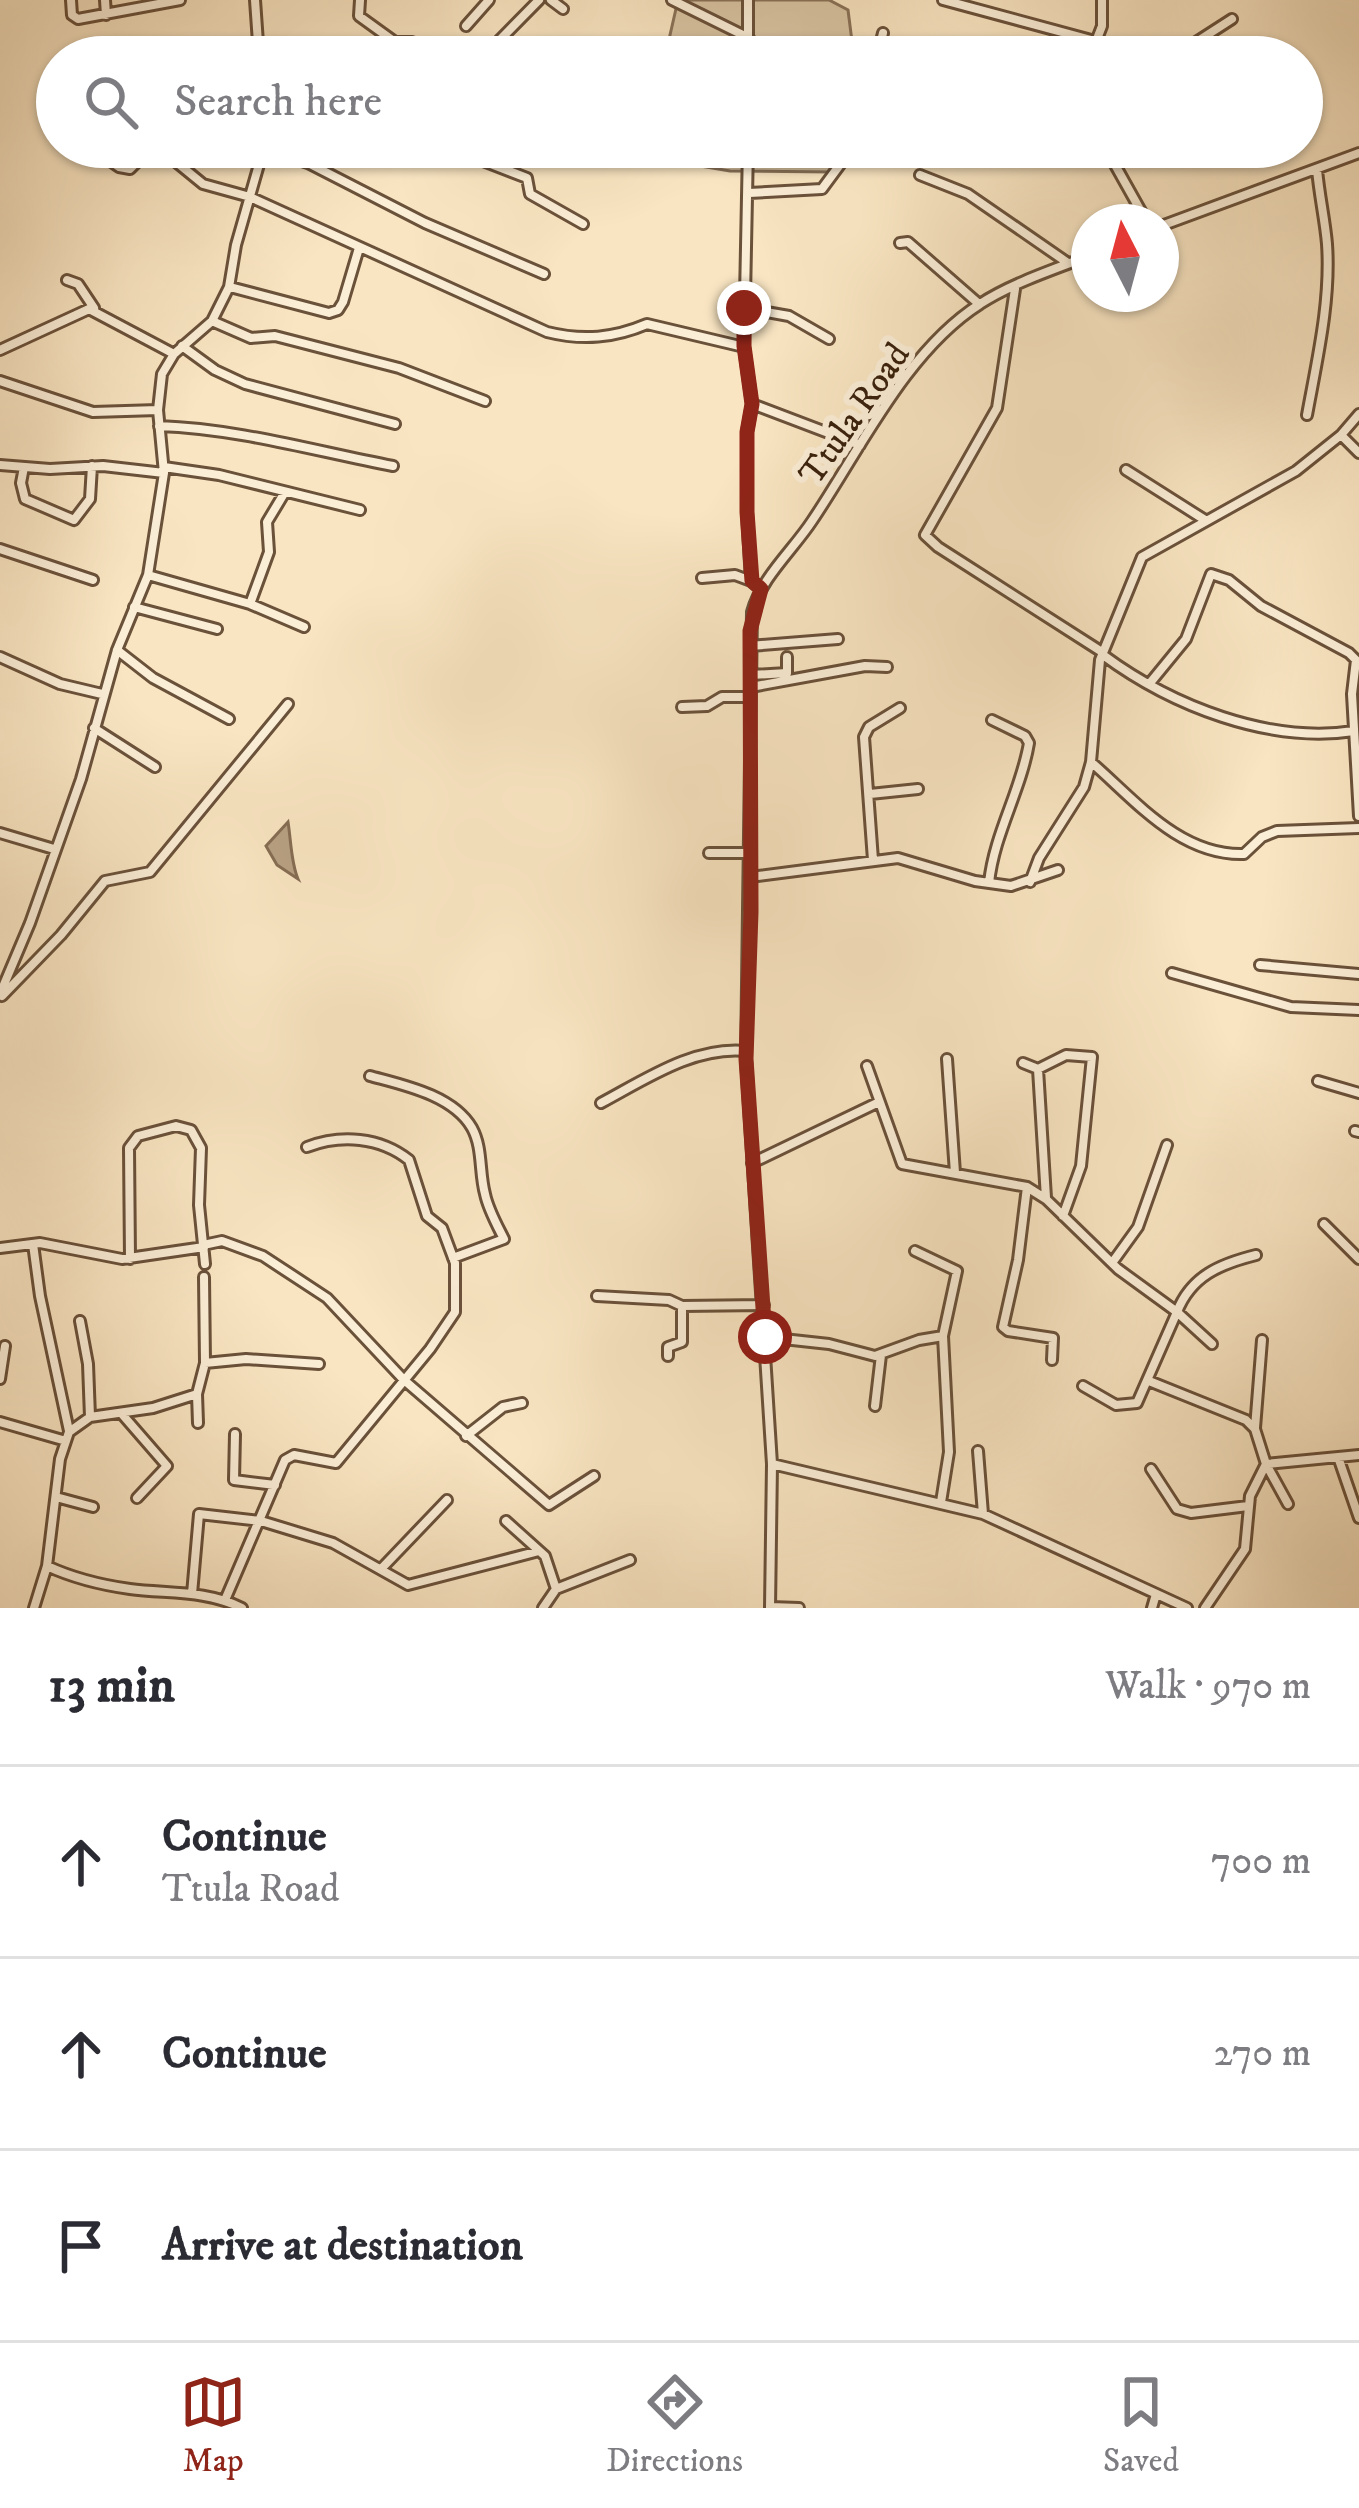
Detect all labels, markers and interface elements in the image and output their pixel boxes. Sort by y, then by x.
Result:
search box [36,36,1323,168]
icon: search [78,69,144,135]
text: Search here [174,74,382,130]
north arrow [1071,204,1179,312]
route end [717,281,771,335]
street label: Ttula Road [790,334,920,494]
route start [738,1310,792,1364]
text: 13 min [48,1654,175,1718]
text: Walk · 970 m [1105,1662,1311,1711]
text: Continue [162,1809,327,1865]
icon: ahead [48,1829,114,1895]
text: 700 m [1211,1837,1311,1886]
text: Ttula Road [162,1865,339,1914]
icon: ahead [48,2021,114,2087]
text: Continue [162,2026,327,2082]
text: 270 m [1214,2029,1311,2078]
icon: arrive [48,2213,114,2279]
text: Arrive at destination [162,2218,523,2274]
tab: Map [180,2369,246,2482]
tab: Directions [606,2369,743,2482]
tab: Saved [1103,2369,1179,2482]

